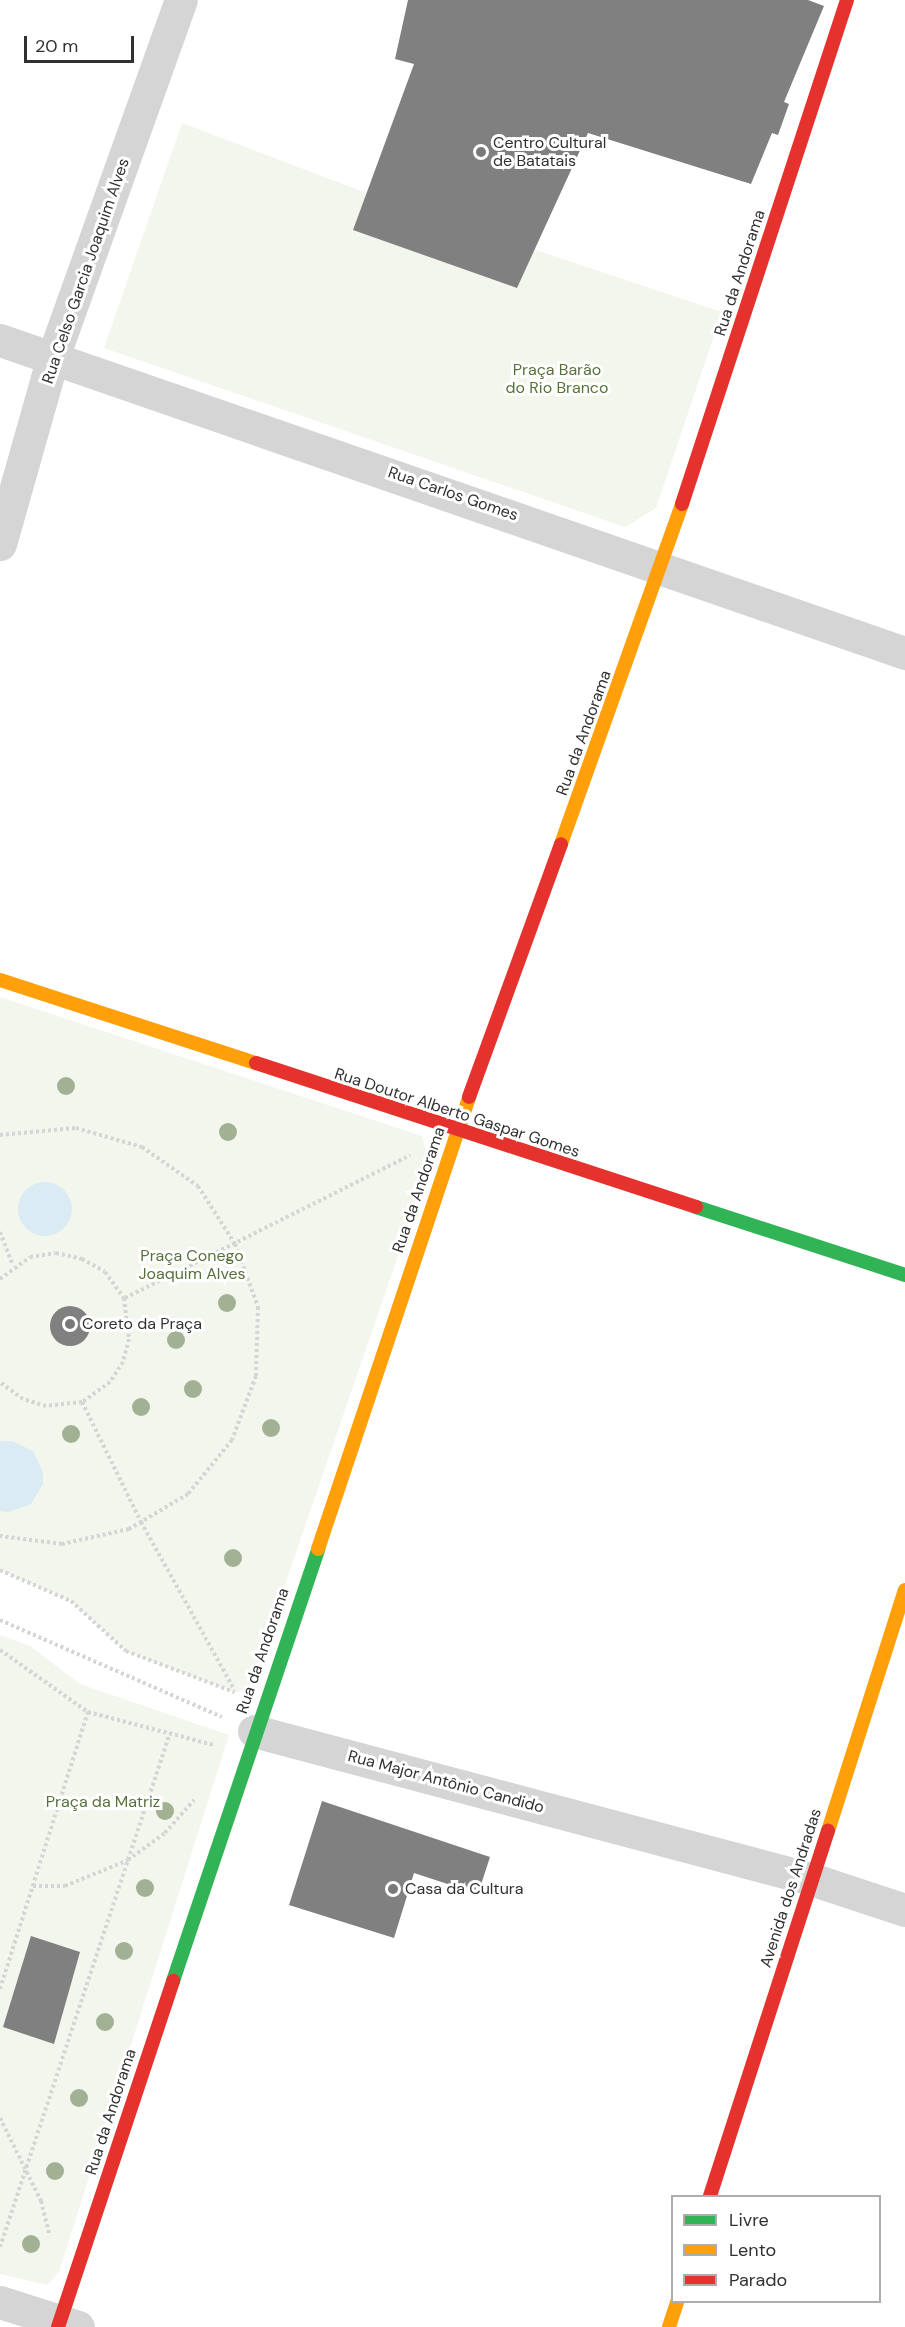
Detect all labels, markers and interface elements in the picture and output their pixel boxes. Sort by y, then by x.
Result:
scale bar [27,24,136,62]
text: 20 m [35,34,78,58]
place label: Centro Cultural de Batatais [493,133,606,171]
marker: Centro Cultural de Batatais [474,145,488,159]
street label: Rua Celso Garcia Joaquim Alves [38,156,134,386]
street label: Rua da Andorama [711,207,769,339]
park label: Praça Barão do Rio Branco [506,360,608,398]
street label: Rua Carlos Gomes [386,463,520,525]
street label: Rua da Andorama [552,668,616,798]
street label: Rua Doutor Alberto Gaspar Gomes [332,1064,582,1162]
street label: Rua da Andorama [389,1125,449,1255]
park label: Praça Conego Joaquim Alves [138,1246,246,1284]
place label: Coreto da Praça [82,1314,202,1334]
marker: Coreto da Praça [63,1317,77,1331]
street label: Rua da Andorama [233,1586,293,1716]
street label: Rua Major Antônio Candido [346,1747,546,1817]
park label: Praça da Matriz [46,1792,160,1812]
street label: Avenida dos Andradas [756,1806,826,1970]
place label: Casa da Cultura [405,1879,523,1899]
marker: Casa da Cultura [386,1882,400,1896]
street label: Rua da Andorama [82,2046,140,2178]
legend [671,2195,881,2303]
text: Livre [729,2208,769,2232]
text: Lento [729,2238,776,2262]
text: Parado [729,2268,787,2292]

